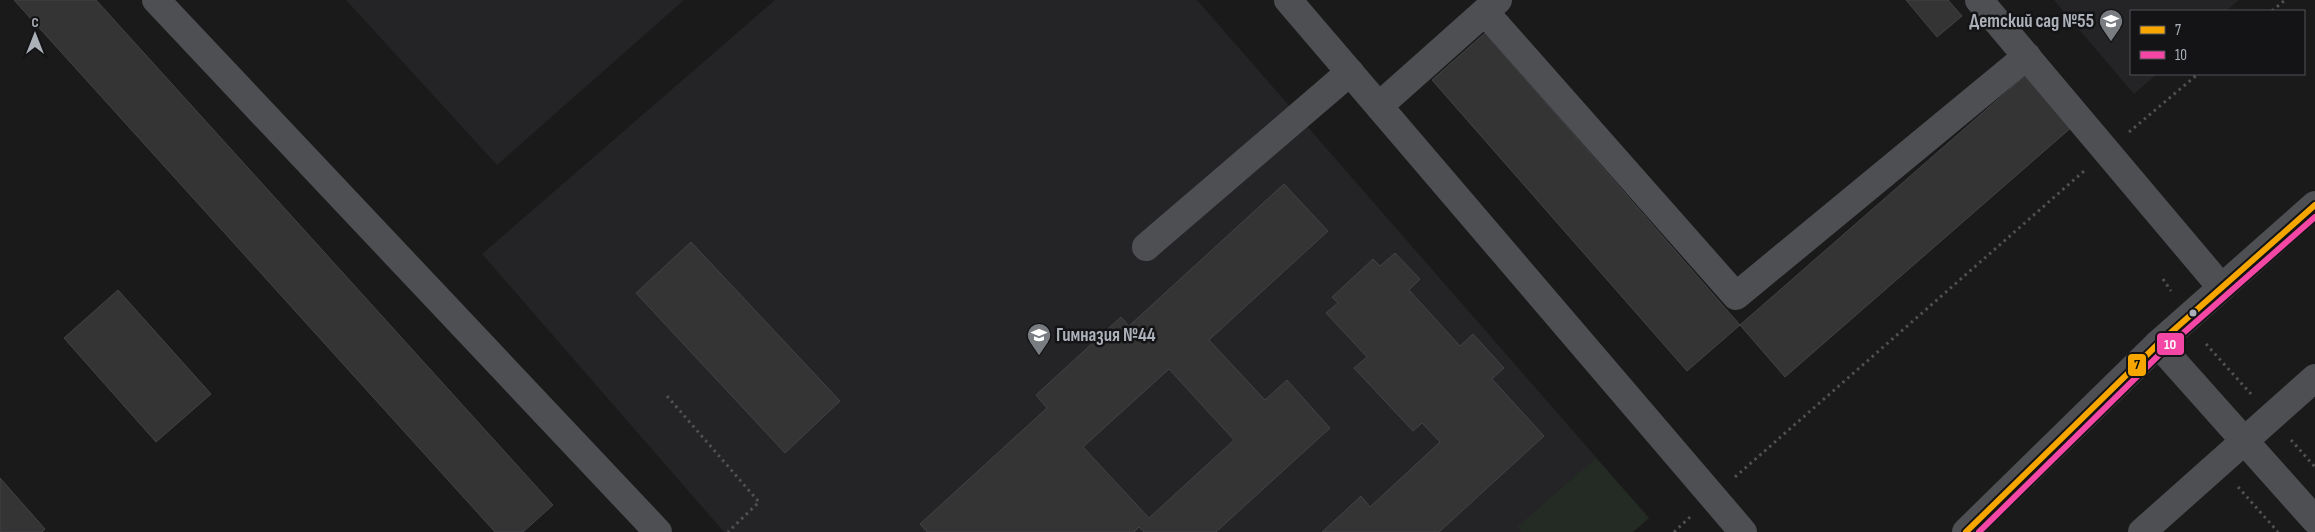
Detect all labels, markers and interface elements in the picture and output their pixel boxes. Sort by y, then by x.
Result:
school or university icon: Детский сад №55 [2098,8,2124,42]
north arrow [10,10,60,60]
place label: Детский сад №55 [1969,10,2094,33]
legend [2130,10,2305,75]
text: С [31,14,39,31]
text: 7 [2175,21,2181,40]
text: 10 [2175,46,2187,65]
unlabelled marker [2188,308,2198,318]
school or university icon: Гимназия №44 [1026,322,1052,356]
place label: Гимназия №44 [1056,324,1156,347]
line badge: 10 [2156,332,2185,356]
text: 10 [2164,336,2176,353]
line badge: 7 [2127,353,2147,377]
text: 7 [2134,356,2141,373]

